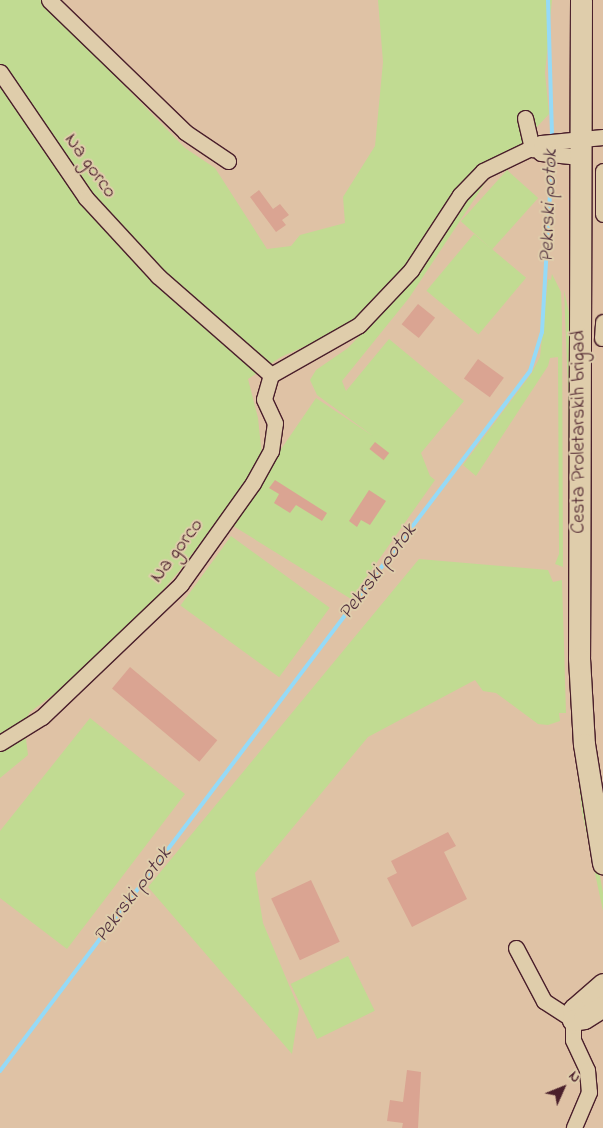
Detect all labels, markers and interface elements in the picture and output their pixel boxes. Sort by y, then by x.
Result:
street label: Na gorco [58,129,122,203]
water label: Pekrski potok [534,149,564,263]
street label: Cesta Proletarskih brigad [567,330,591,534]
street label: Na gorco [145,514,209,588]
water label: Pekrski potok [334,519,422,625]
water label: Pekrski potok [89,842,177,948]
north arrow [538,1063,588,1113]
text: N [563,1067,585,1088]

